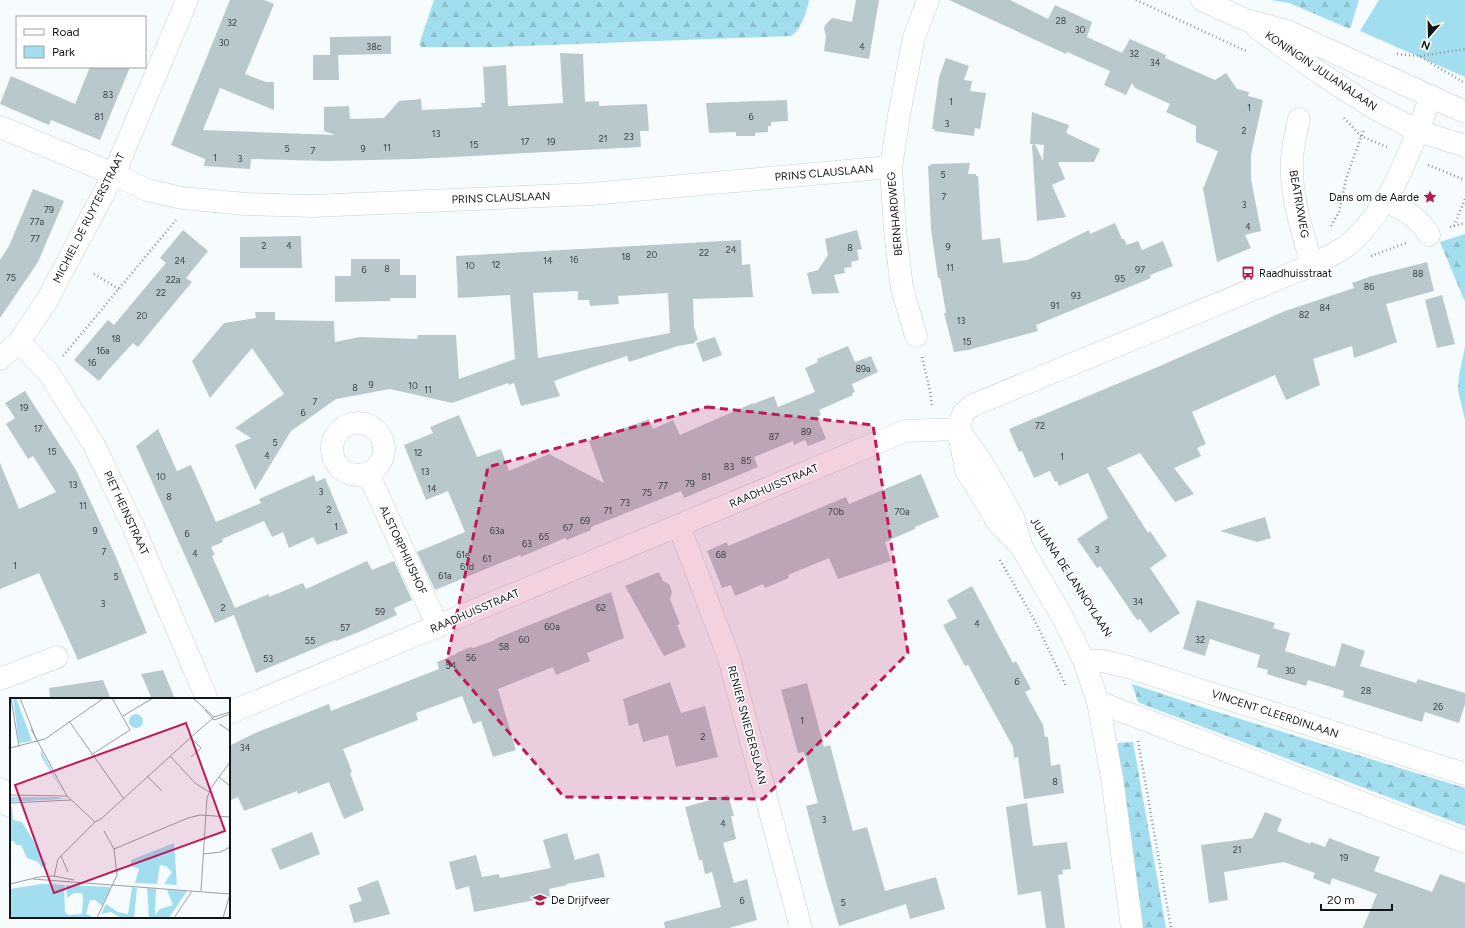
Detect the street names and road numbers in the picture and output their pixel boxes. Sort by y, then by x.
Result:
street label: KONINGIN JULIANALAAN [1263,29,1379,113]
street label: MICHIEL DE RUYTERSTRAAT [50,151,128,285]
street label: PRINS CLAUSLAAN [774,162,874,184]
street label: BEATRIXWEG [1287,169,1311,239]
street label: BERNHARDWEG [885,172,905,256]
street label: PRINS CLAUSLAAN [451,190,551,206]
street label: RAADHUISSTRAAT [727,461,821,511]
street label: PIET HEINSTRAAT [101,469,151,557]
street label: ALSTORPHIUSHOF [377,504,429,596]
street label: JULIANA DE LANNOYLAAN [1028,515,1114,639]
street label: RAADHUISSTRAAT [428,586,522,636]
street label: RENIER SNIEDERSLAAN [725,664,769,786]
street label: VINCENT CLEERDINLAAN [1210,687,1340,741]

